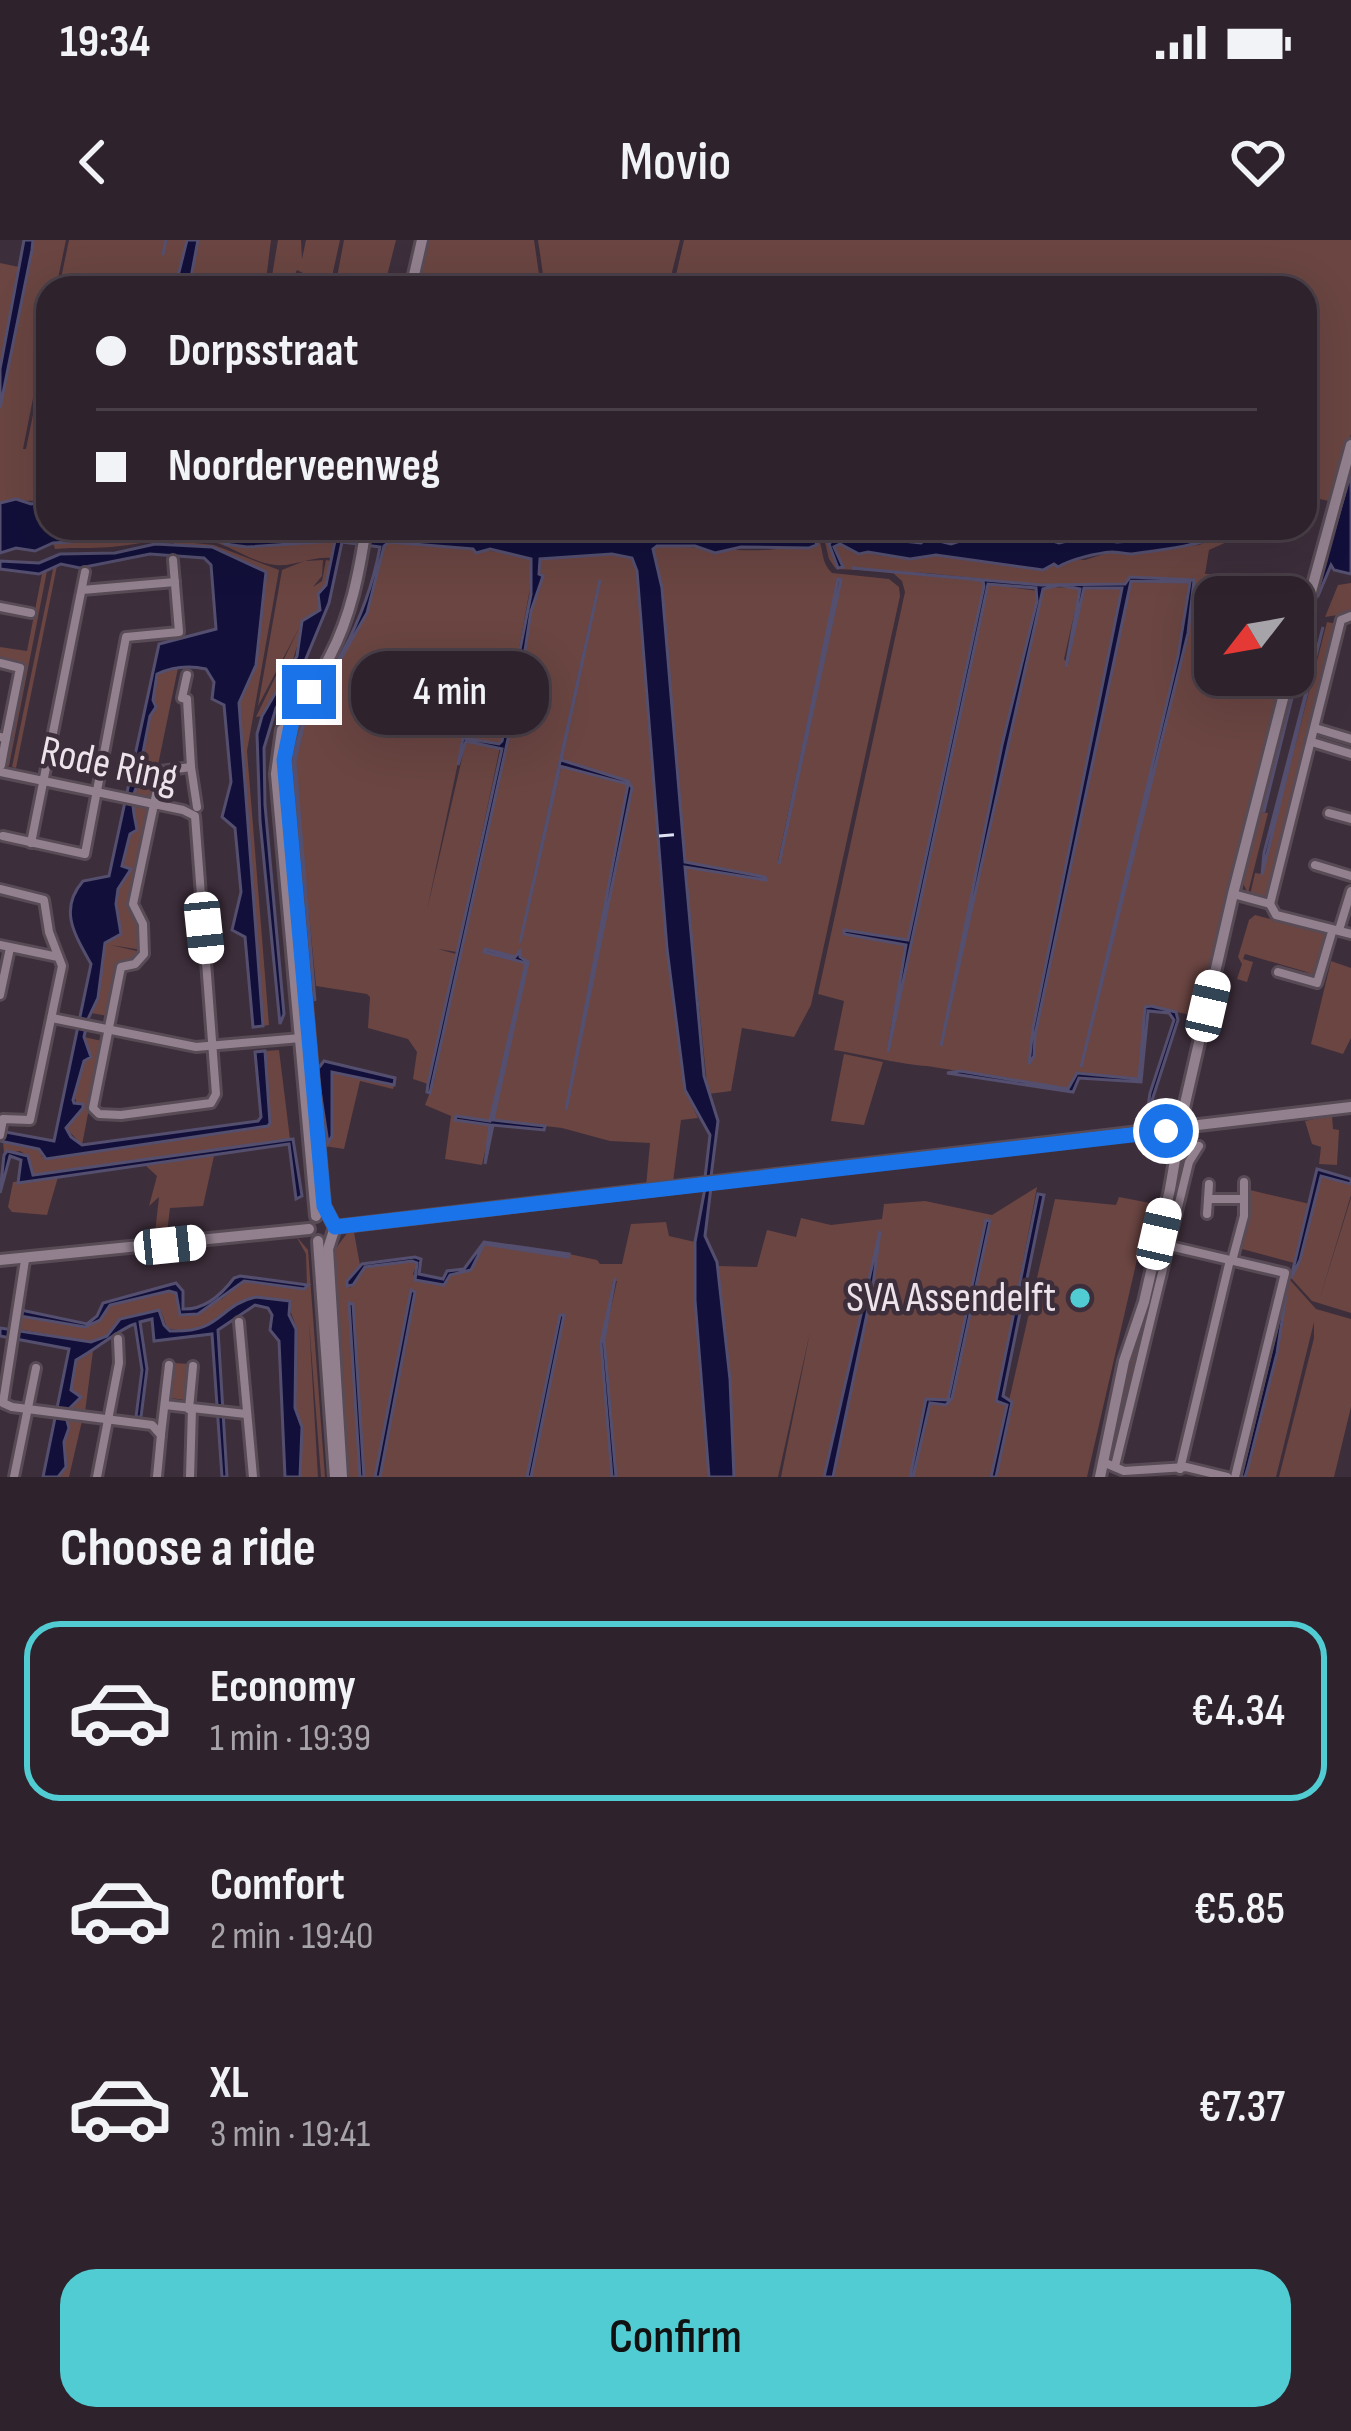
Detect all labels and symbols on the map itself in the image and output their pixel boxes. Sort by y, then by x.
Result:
north arrow [1194,576,1314,696]
callout: 4 min [351,650,549,734]
route end [282,665,336,719]
street label: Rode Ring [36,726,182,804]
car [182,890,226,966]
car [1182,967,1234,1045]
route start [1139,1104,1193,1158]
car [1133,1195,1185,1273]
car [132,1223,208,1267]
place label: SVA Assendelft [846,1273,1056,1324]
marker: SVA Assendelft [1067,1285,1093,1311]

